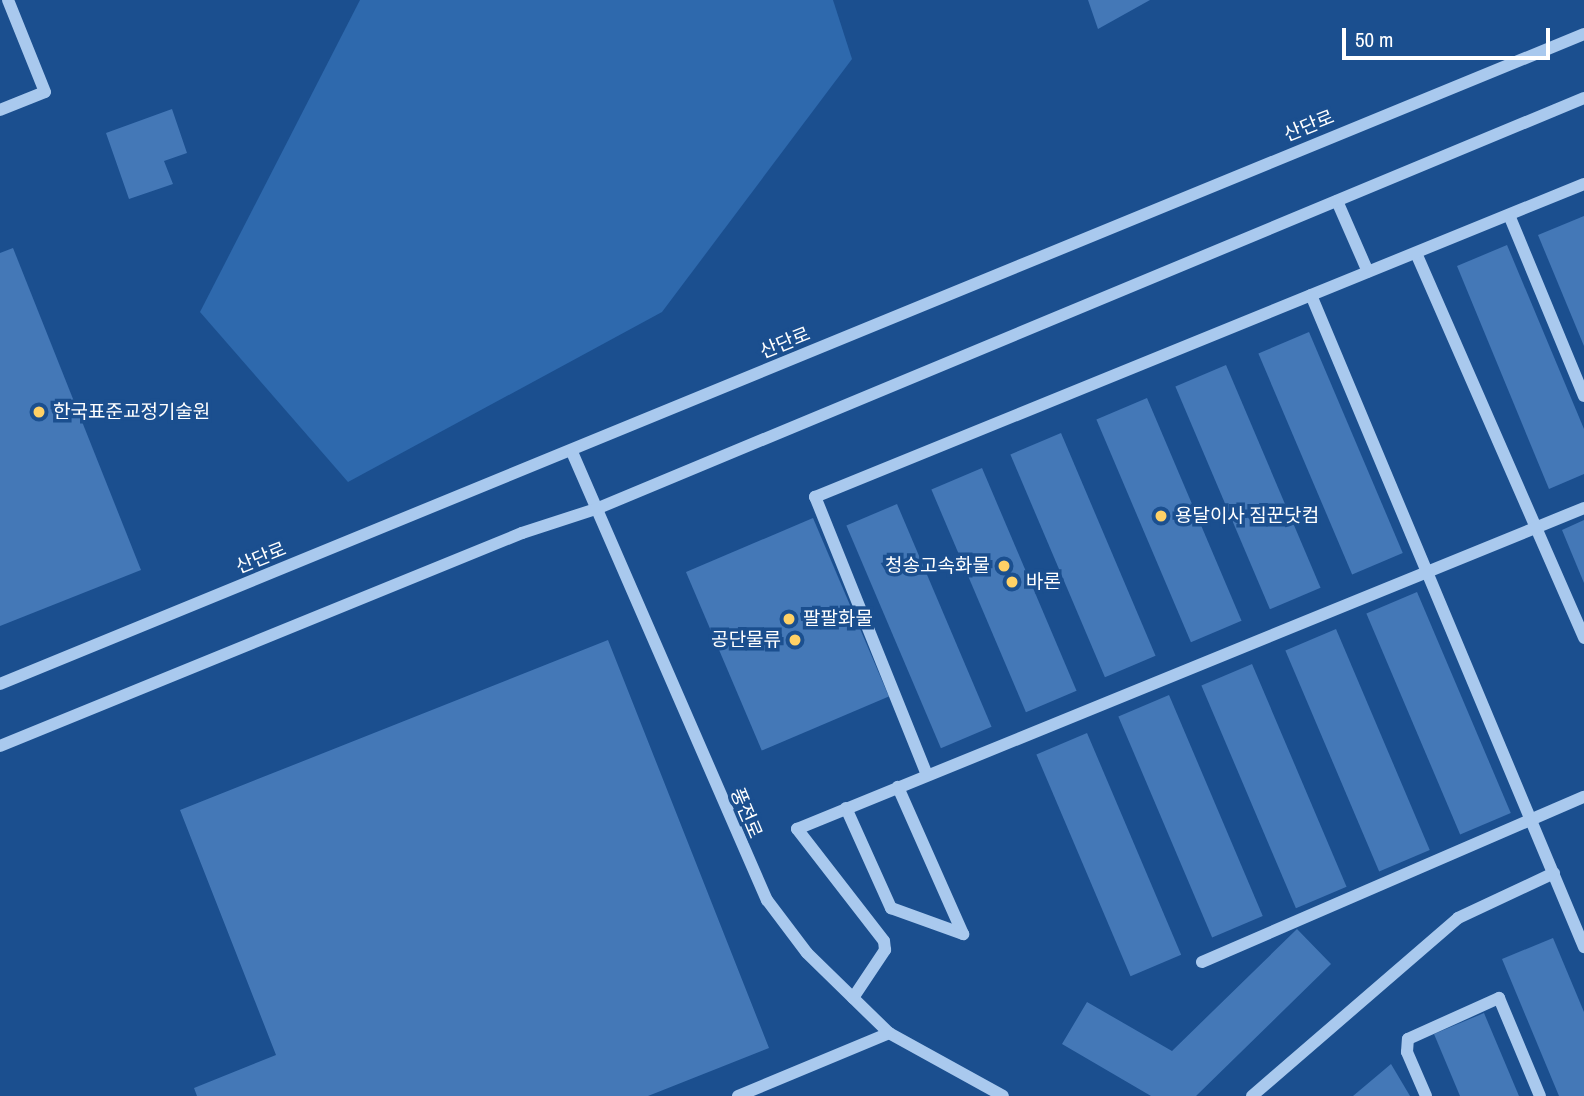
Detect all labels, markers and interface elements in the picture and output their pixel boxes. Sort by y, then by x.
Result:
scale bar [1346,14,1554,58]
text: 50 m [1355,25,1393,54]
street label: 산단로 [1280,106,1338,146]
street label: 산단로 [756,323,814,363]
place label: 한국표준교정기술원 [53,401,210,423]
marker: 한국표준교정기술원 [31,404,47,420]
place label: 용달이사 짐꾼닷컴 [1175,505,1319,527]
marker: 용달이사 짐꾼닷컴 [1153,508,1169,524]
street label: 산단로 [232,538,290,578]
place label: 청송고속화물 [885,555,990,577]
marker: 청송고속화물 [996,558,1012,574]
place label: 바론 [1026,571,1061,593]
marker: 바론 [1004,574,1020,590]
place label: 팔팔화물 [803,608,873,630]
marker: 팔팔화물 [781,611,797,627]
place label: 공단물류 [711,629,781,651]
marker: 공단물류 [787,632,803,648]
street label: 풍전로 [725,784,767,842]

